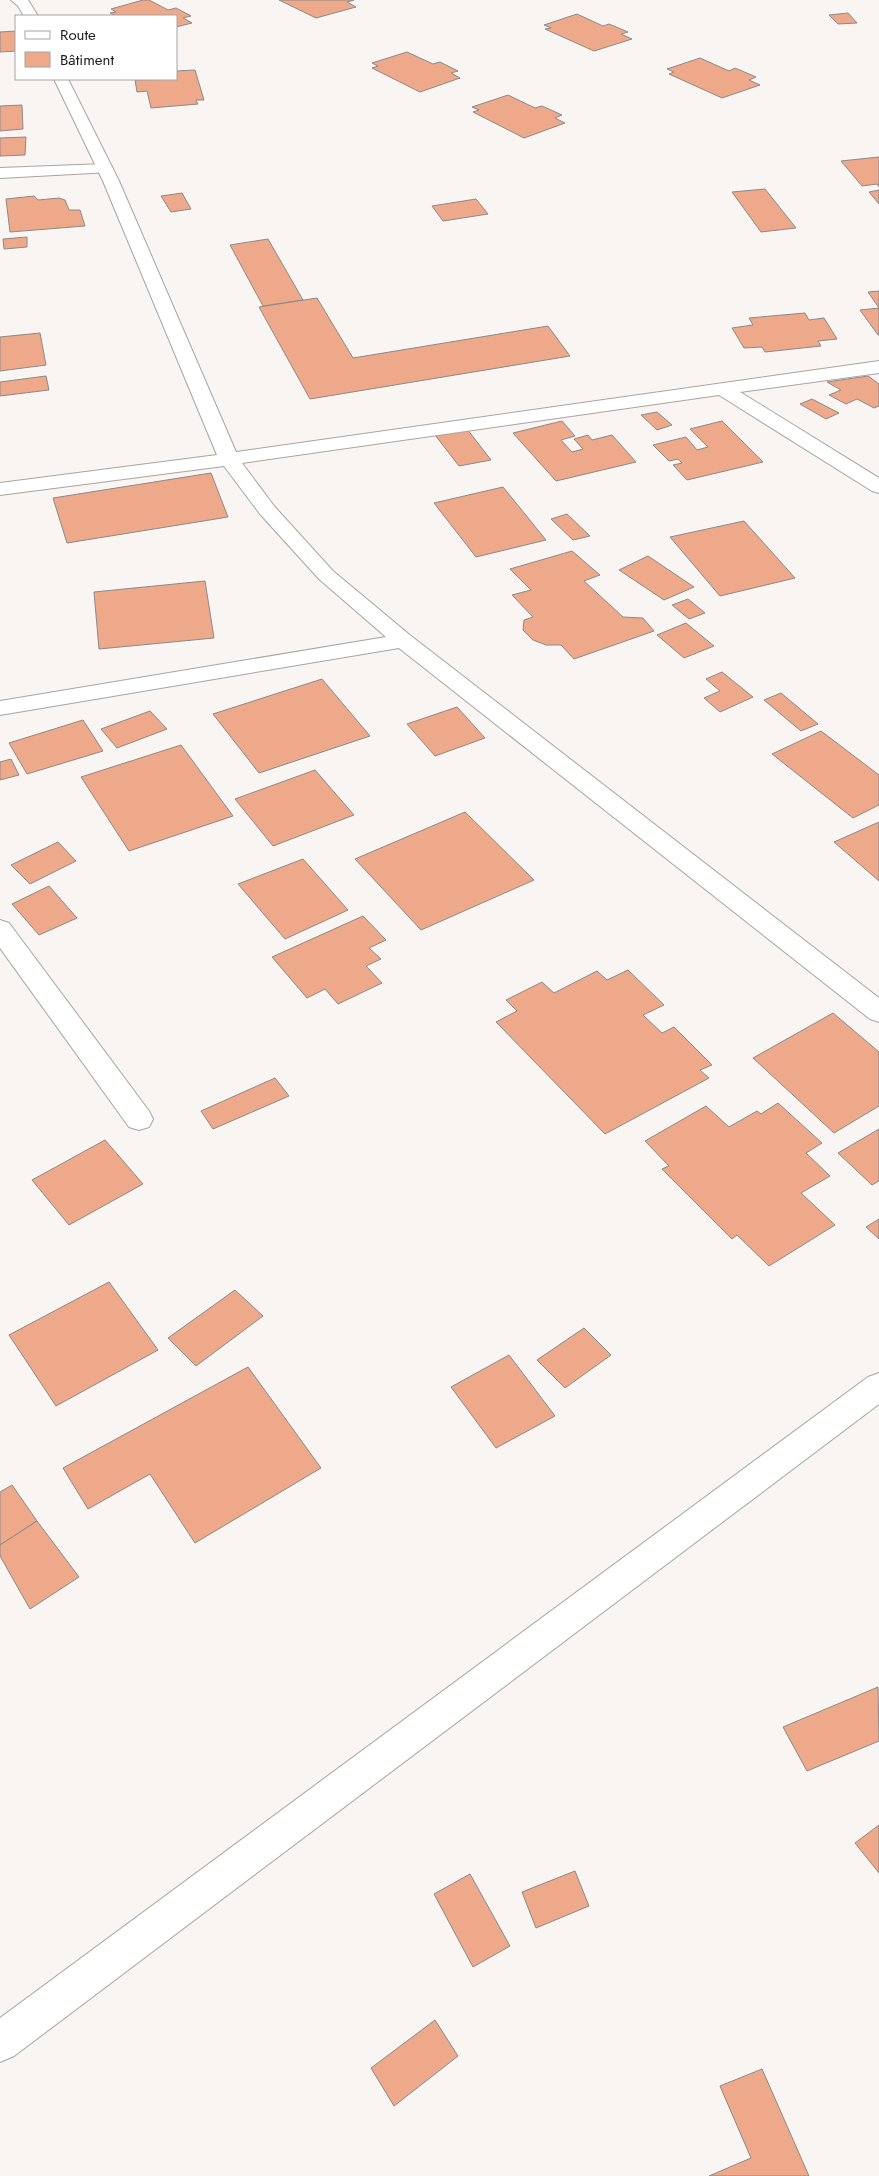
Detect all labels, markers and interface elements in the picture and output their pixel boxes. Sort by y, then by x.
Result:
legend [15,15,178,80]
text: Route [60,24,96,46]
text: Bâtiment [60,49,114,71]

